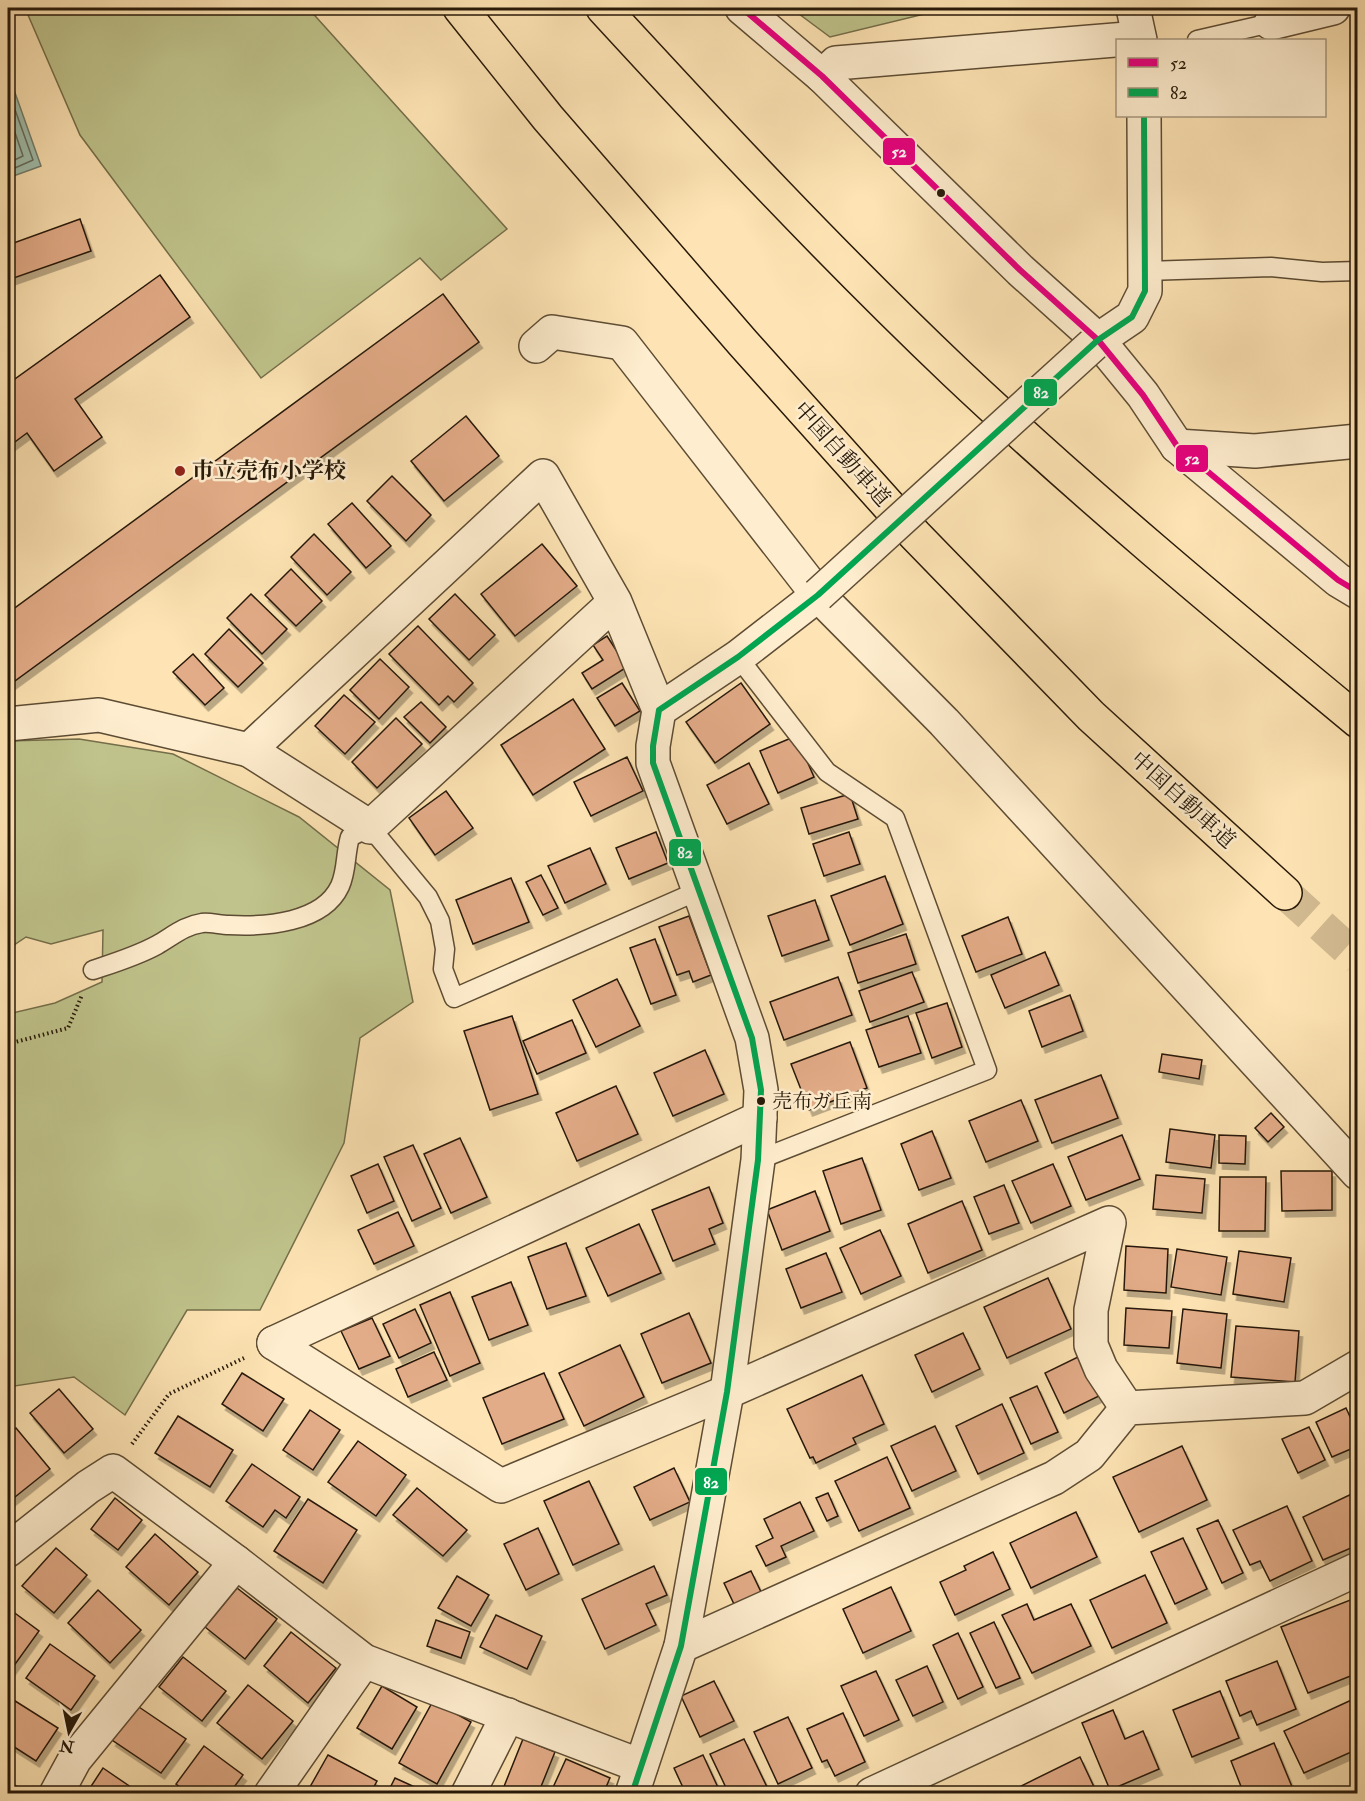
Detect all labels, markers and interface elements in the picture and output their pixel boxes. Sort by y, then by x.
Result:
legend [1116,39,1326,117]
text: 52 [1170,52,1187,75]
text: 82 [1170,82,1188,105]
line badge: 52 [882,137,916,166]
text: 52 [891,142,907,162]
unlabelled marker [935,187,947,199]
line badge: 82 [1023,378,1058,407]
text: 82 [1033,383,1049,403]
street label: 中国自動車道 [787,396,897,512]
line badge: 52 [1175,444,1209,473]
text: 52 [1184,449,1200,469]
place label: 市立売布小学校 [192,457,346,485]
marker: 市立売布小学校 [173,464,187,478]
street label: 中国自動車道 [1125,745,1241,855]
line badge: 82 [668,838,702,867]
text: 82 [677,843,693,863]
place label: 売布ガ丘南 [772,1089,872,1114]
marker: 売布ガ丘南 [755,1095,767,1107]
line badge: 82 [694,1467,728,1496]
text: 82 [703,1473,719,1493]
north arrow [39,1702,99,1762]
text: N [58,1735,76,1757]

